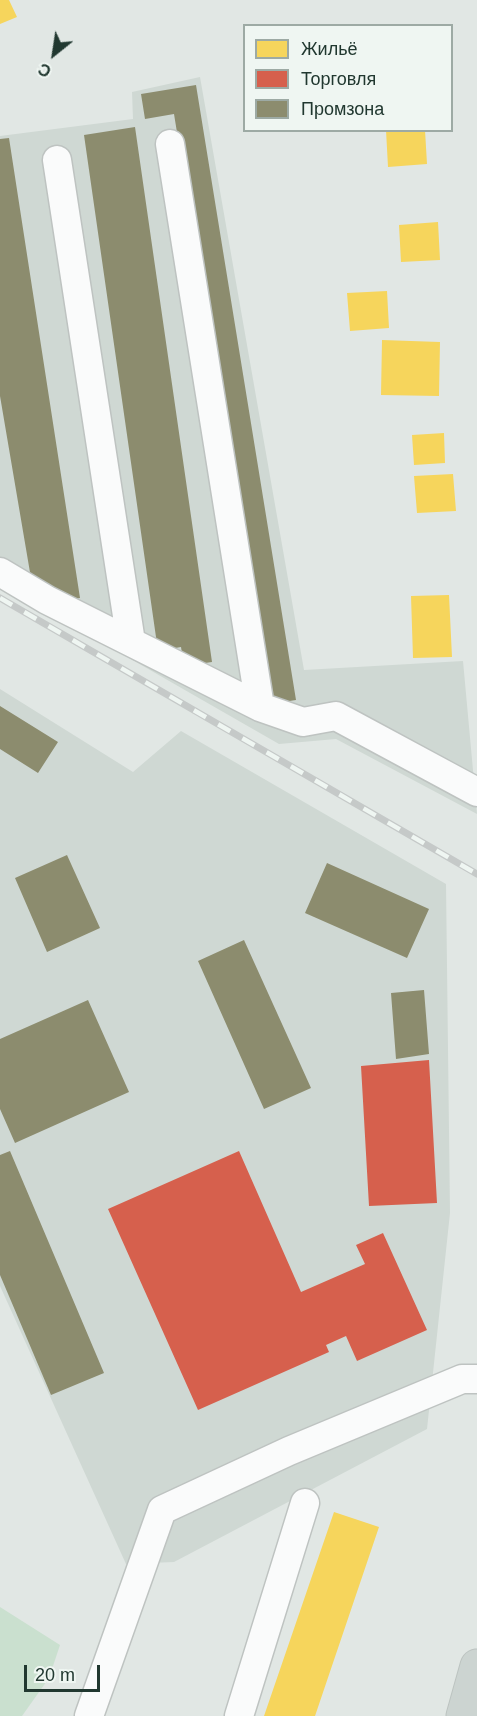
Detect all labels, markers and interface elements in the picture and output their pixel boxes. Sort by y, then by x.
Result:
north arrow [24,24,84,84]
legend [243,24,453,132]
text: Жильё [301,39,358,59]
text: С [35,60,54,80]
text: Торговля [301,69,376,89]
text: Промзона [301,99,384,119]
scale bar [27,1653,104,1691]
text: 20 m [35,1665,75,1685]

